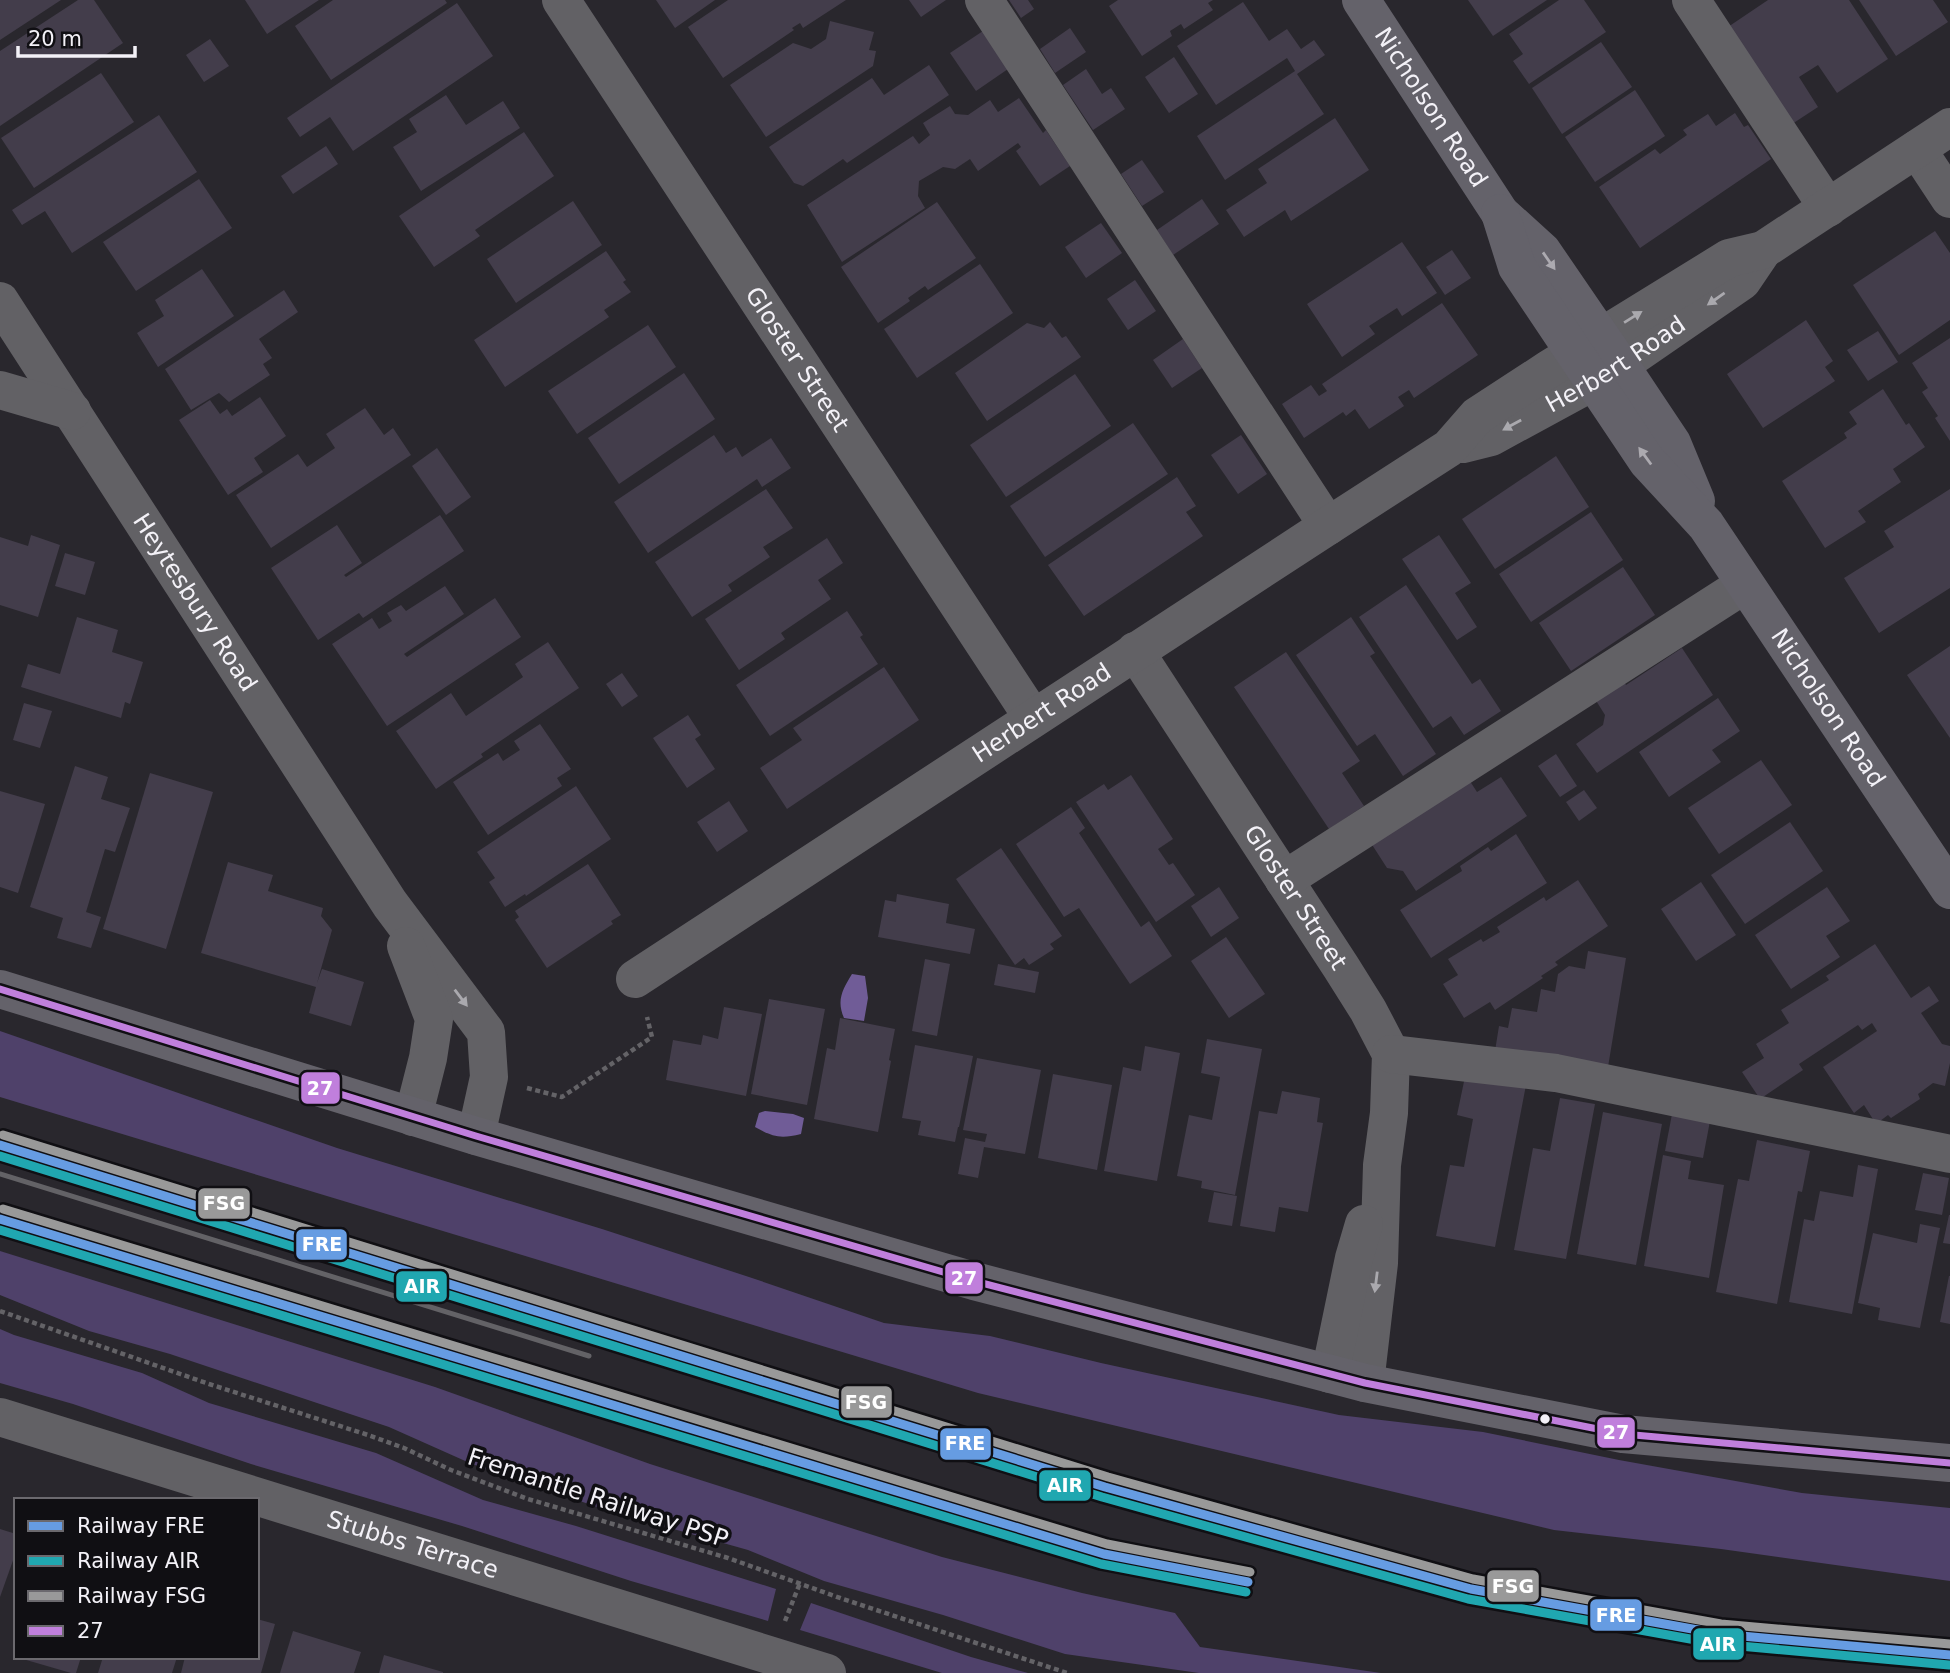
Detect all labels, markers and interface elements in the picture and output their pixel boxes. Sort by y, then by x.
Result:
scale bar [18,14,135,58]
street label: Nicholson Road [1369,22,1493,192]
text: 20 m [28,27,82,51]
one-way arrow [1542,251,1555,270]
street label: Gloster Street [740,282,855,437]
one-way arrow [1707,292,1725,306]
street label: Herbert Road [1541,310,1691,419]
one-way arrow [1623,311,1642,323]
one-way arrow [1502,419,1522,431]
one-way arrow [1638,447,1652,465]
street label: Heytesbury Road [127,508,263,697]
street label: Nicholson Road [1765,623,1891,792]
street label: Herbert Road [967,658,1116,769]
street label: Gloster Street [1238,820,1353,975]
one-way arrow [453,989,467,1007]
line badge: 27 [300,1071,341,1105]
text: 27 [307,1077,333,1099]
line badge: FSG [197,1187,251,1220]
text: FSG [203,1192,245,1214]
line badge: FRE [295,1228,348,1261]
text: FRE [302,1233,342,1255]
line badge: 27 [944,1261,984,1295]
text: 27 [951,1267,977,1289]
line badge: AIR [395,1270,448,1303]
one-way arrow [1371,1271,1382,1293]
text: AIR [404,1275,441,1297]
line badge: FSG [840,1385,893,1419]
text: FSG [845,1391,887,1413]
unlabelled marker [1538,1412,1552,1426]
line badge: 27 [1596,1416,1636,1449]
text: 27 [1603,1421,1629,1443]
line badge: FRE [939,1427,992,1461]
text: FRE [945,1432,985,1454]
street label: Fremantle Railway PSP [464,1443,732,1553]
line badge: AIR [1038,1469,1092,1502]
text: AIR [1047,1474,1084,1496]
legend [14,1498,259,1659]
street label: Stubbs Terrace [324,1505,502,1584]
text: Railway FRE [77,1514,205,1538]
text: Railway AIR [77,1549,200,1573]
line badge: FSG [1486,1569,1540,1603]
text: FSG [1492,1575,1534,1597]
text: Railway FSG [77,1584,206,1608]
line badge: FRE [1589,1598,1643,1632]
text: FRE [1596,1604,1636,1626]
text: 27 [77,1619,104,1643]
line badge: AIR [1692,1627,1745,1661]
text: AIR [1700,1633,1737,1655]

